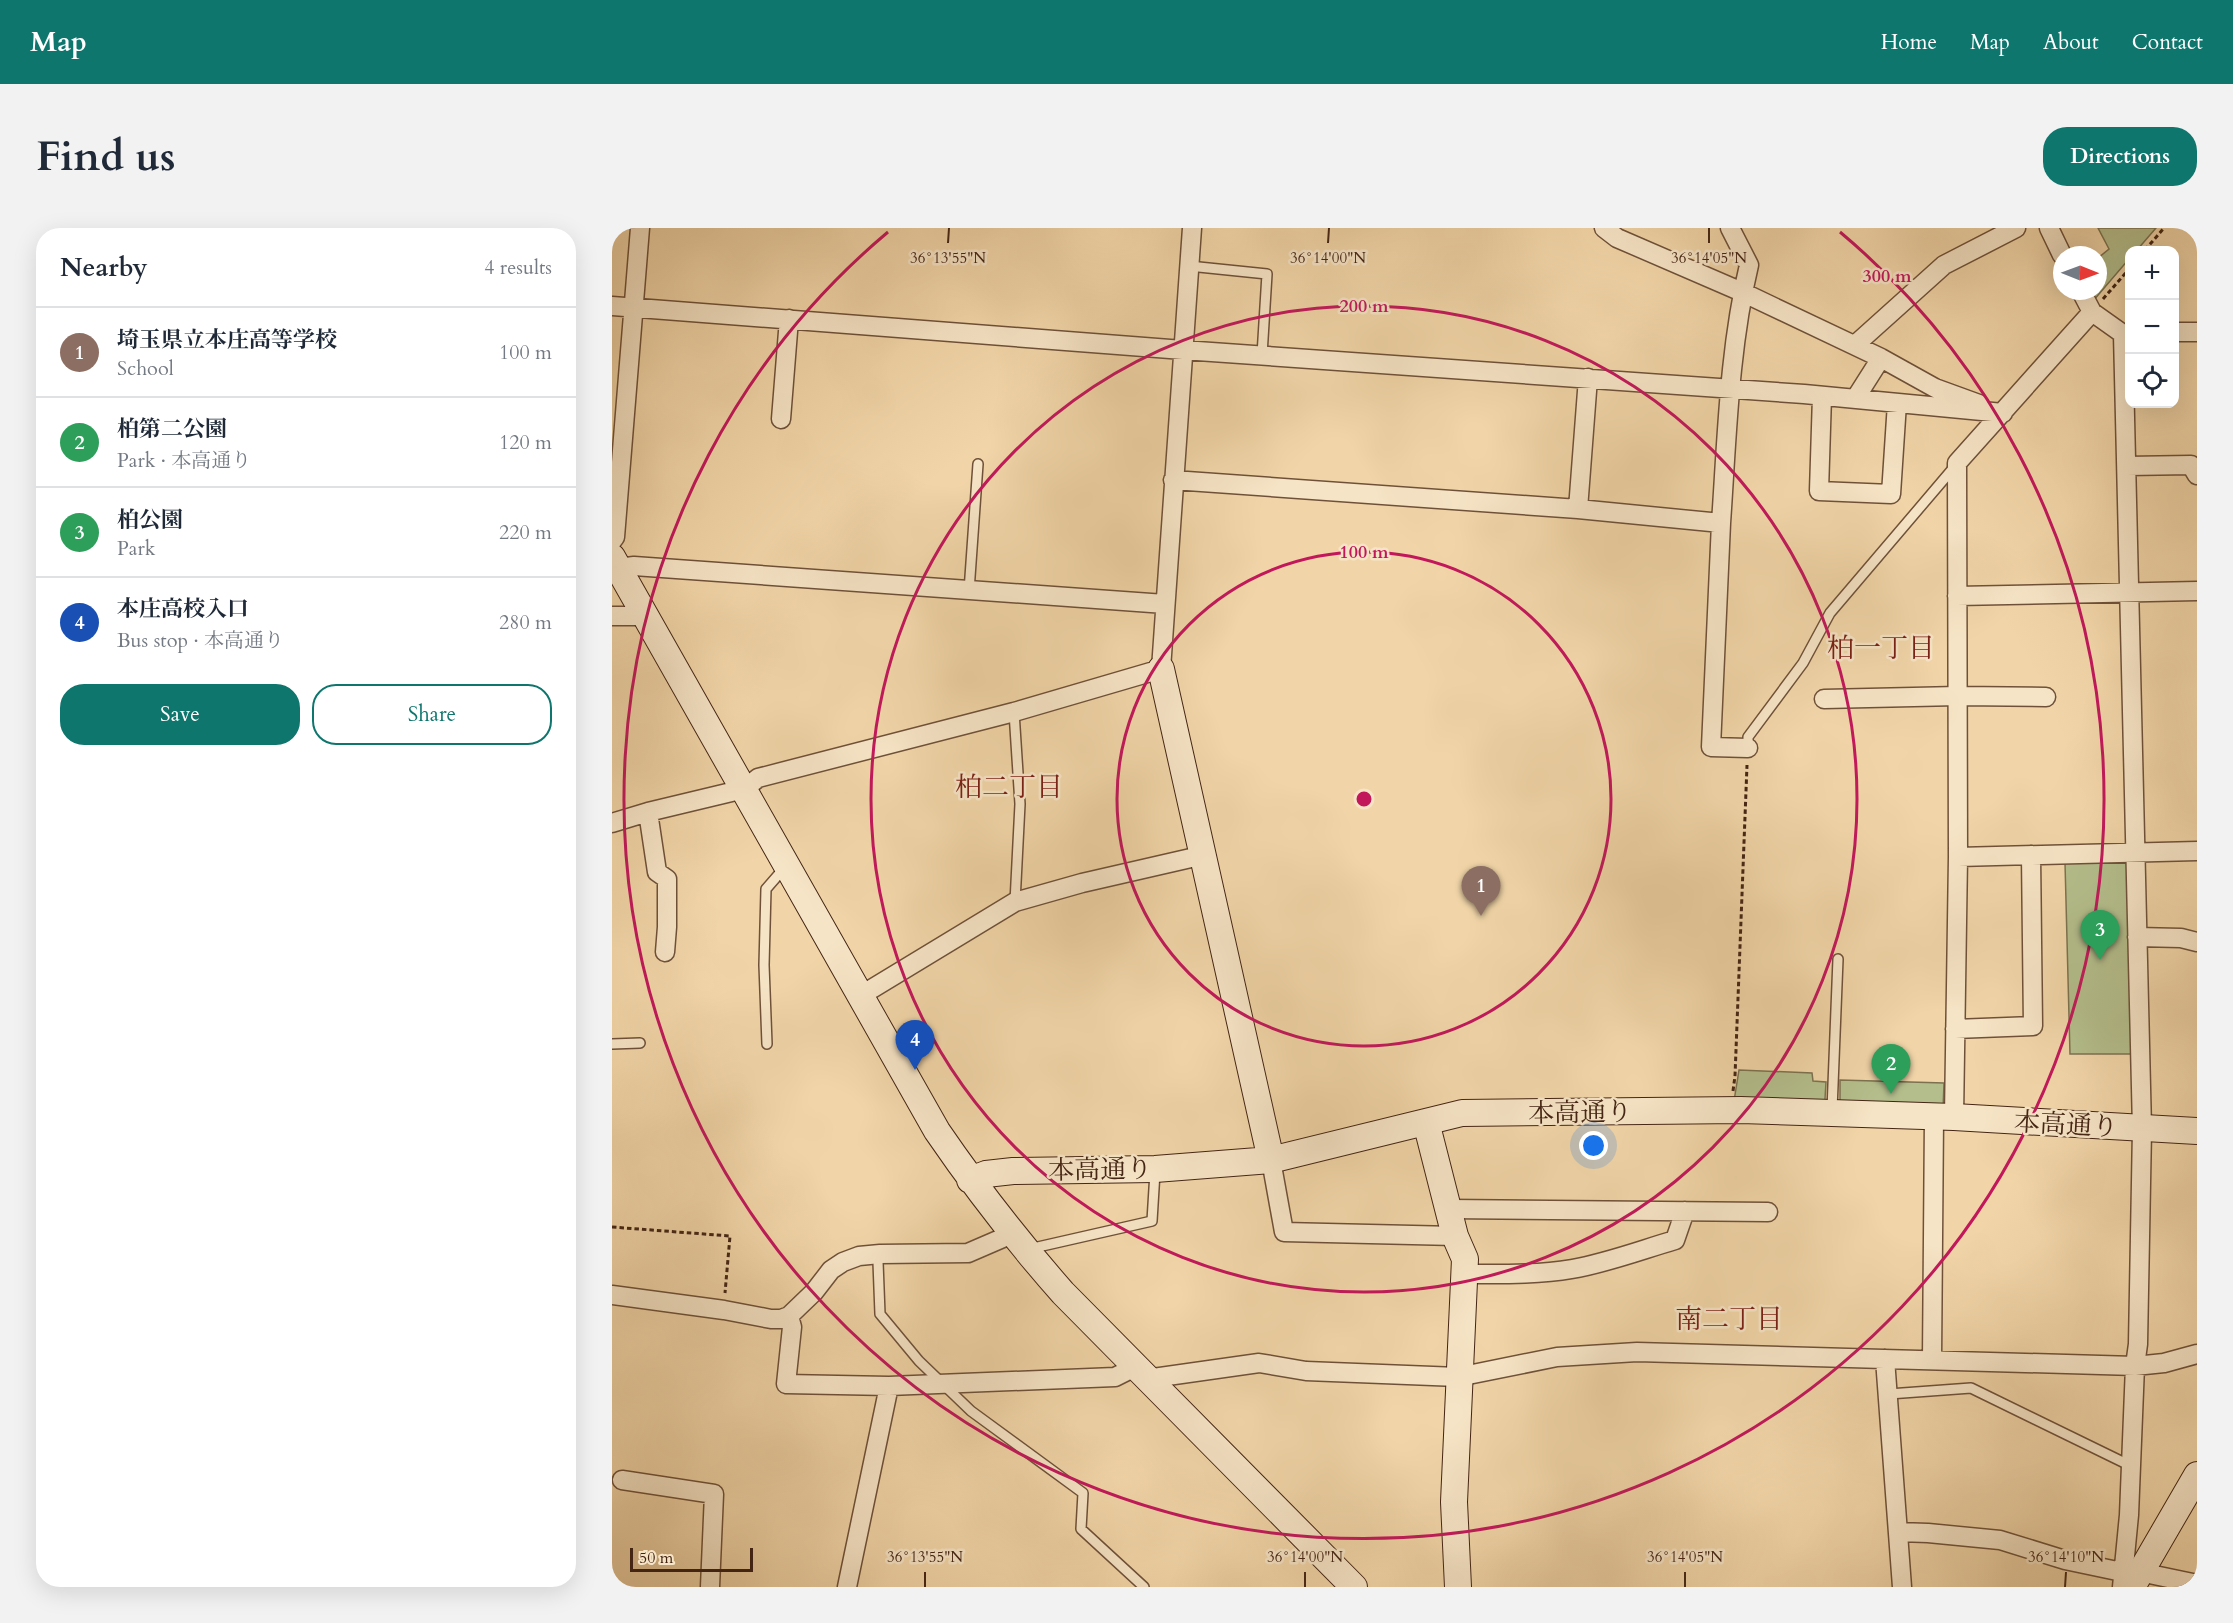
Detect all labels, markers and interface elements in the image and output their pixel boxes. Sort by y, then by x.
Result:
text: Map [30,23,87,61]
text: Home [1881,28,1937,57]
text: Map [1970,28,2010,57]
text: About [2043,28,2099,57]
text: Contact [2132,28,2203,57]
button: Directions [2043,127,2197,186]
text: Find us [36,128,176,185]
north arrow [2053,246,2107,300]
map controls [2125,246,2179,408]
button: + [2125,246,2179,300]
text: 36°13'55"N [910,248,986,268]
text: 36°14'00"N [1290,248,1366,268]
text: 36°14'05"N [1671,248,1747,268]
text: Nearby [60,250,148,285]
text: 4 results [484,254,552,281]
text: 300 m [1862,264,1912,289]
text: 200 m [1339,294,1389,319]
button: − [2125,300,2179,354]
text: 埼玉県立本庄高等学校 [117,325,337,355]
text: 1 [74,339,85,366]
text: 100 m [499,339,552,366]
button: locate [2125,354,2179,408]
text: School [117,355,174,382]
text: 柏第二公園 [117,414,227,444]
text: 2 [74,429,85,456]
text: 120 m [499,429,552,456]
text: Park · 本高通り [117,447,251,474]
text: 柏公園 [117,505,183,535]
text: 3 [74,519,85,546]
text: 220 m [499,519,552,546]
text: Park [117,535,155,562]
text: 100 m [1339,540,1389,565]
text: 本庄高校入口 [117,594,249,624]
text: 4 [74,609,85,636]
text: 280 m [499,609,552,636]
text: Bus stop · 本高通り [117,627,284,654]
district label: 柏一丁目 [1827,630,1935,667]
button: Save [60,684,300,745]
button: Share [312,684,552,745]
district label: 柏二丁目 [955,769,1063,806]
centre of rings [1354,789,1374,809]
pin: 1 [1462,866,1500,916]
pin: 3 [2080,910,2120,960]
pin: 4 [896,1020,934,1070]
pin: 2 [1872,1044,1910,1094]
street label: 本高通り [1528,1094,1632,1131]
street label: 本高通り [2013,1104,2119,1145]
your location [1579,1131,1608,1160]
street label: 本高通り [1048,1151,1152,1188]
district label: 南二丁目 [1675,1301,1783,1338]
scale bar [630,1545,753,1572]
text: 50 m [639,1547,673,1569]
text: 36°13'55"N [887,1547,963,1567]
text: 36°14'00"N [1267,1547,1343,1567]
text: 36°14'05"N [1647,1547,1723,1567]
text: 36°14'10"N [2028,1547,2104,1567]

